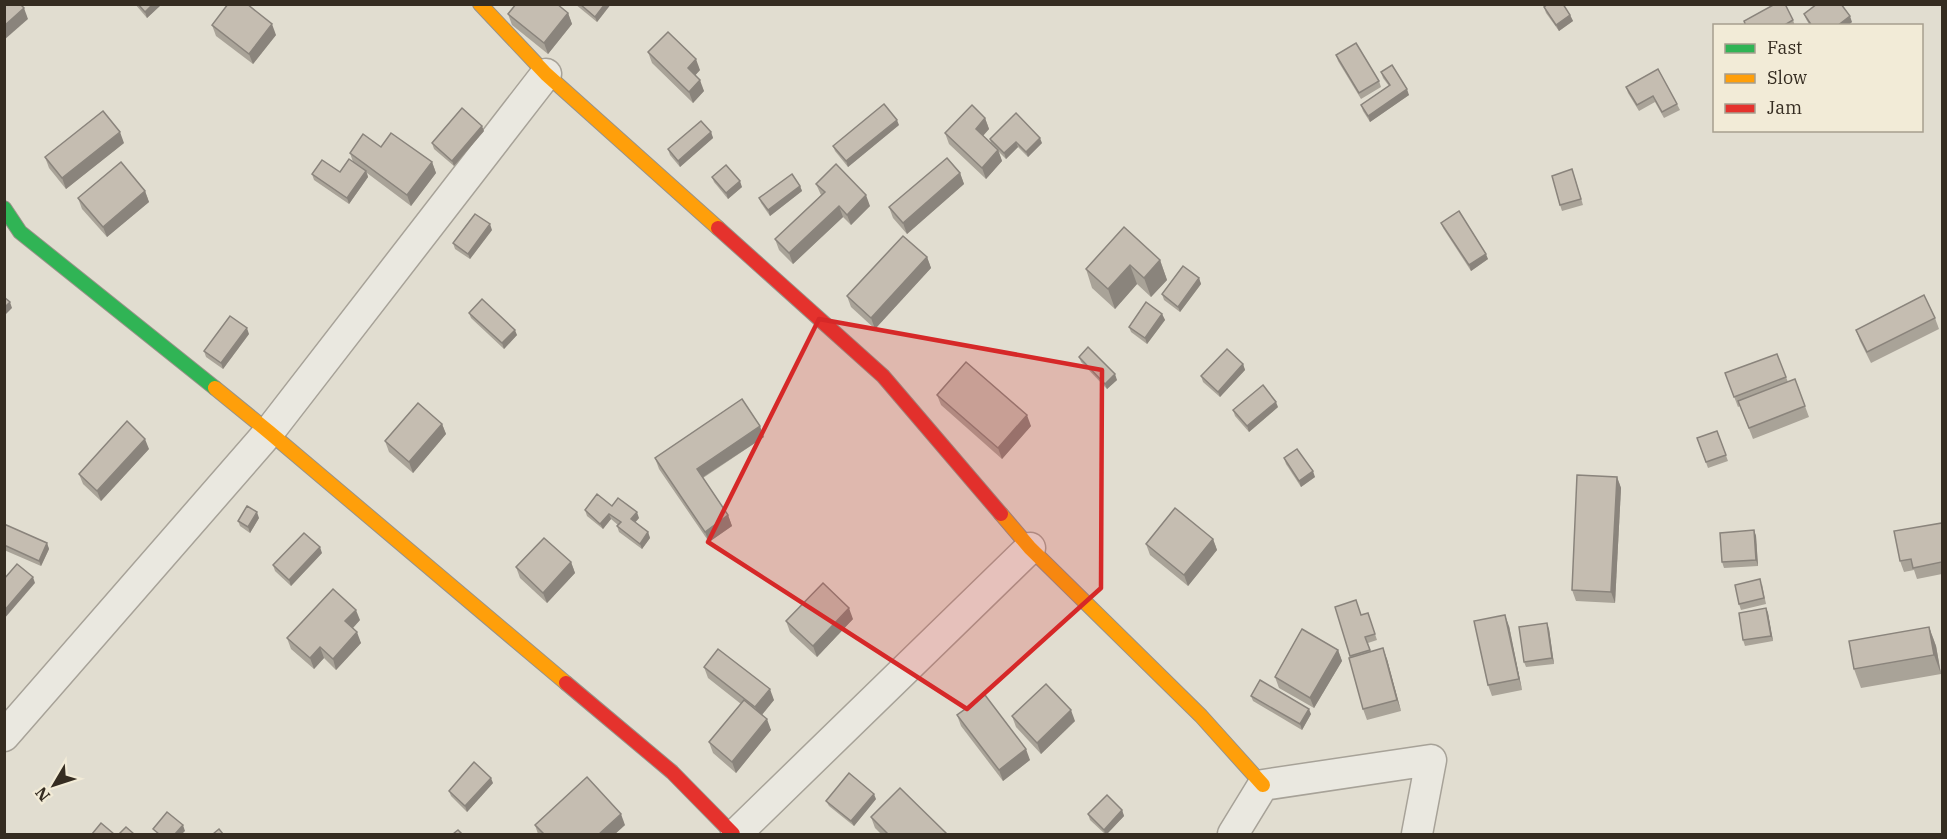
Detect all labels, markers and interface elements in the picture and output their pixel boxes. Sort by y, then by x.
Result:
legend [1713,24,1923,132]
text: Fast [1767,36,1802,59]
text: Slow [1767,66,1807,89]
text: Jam [1767,96,1802,119]
north arrow [24,755,84,815]
text: N [31,783,54,806]

